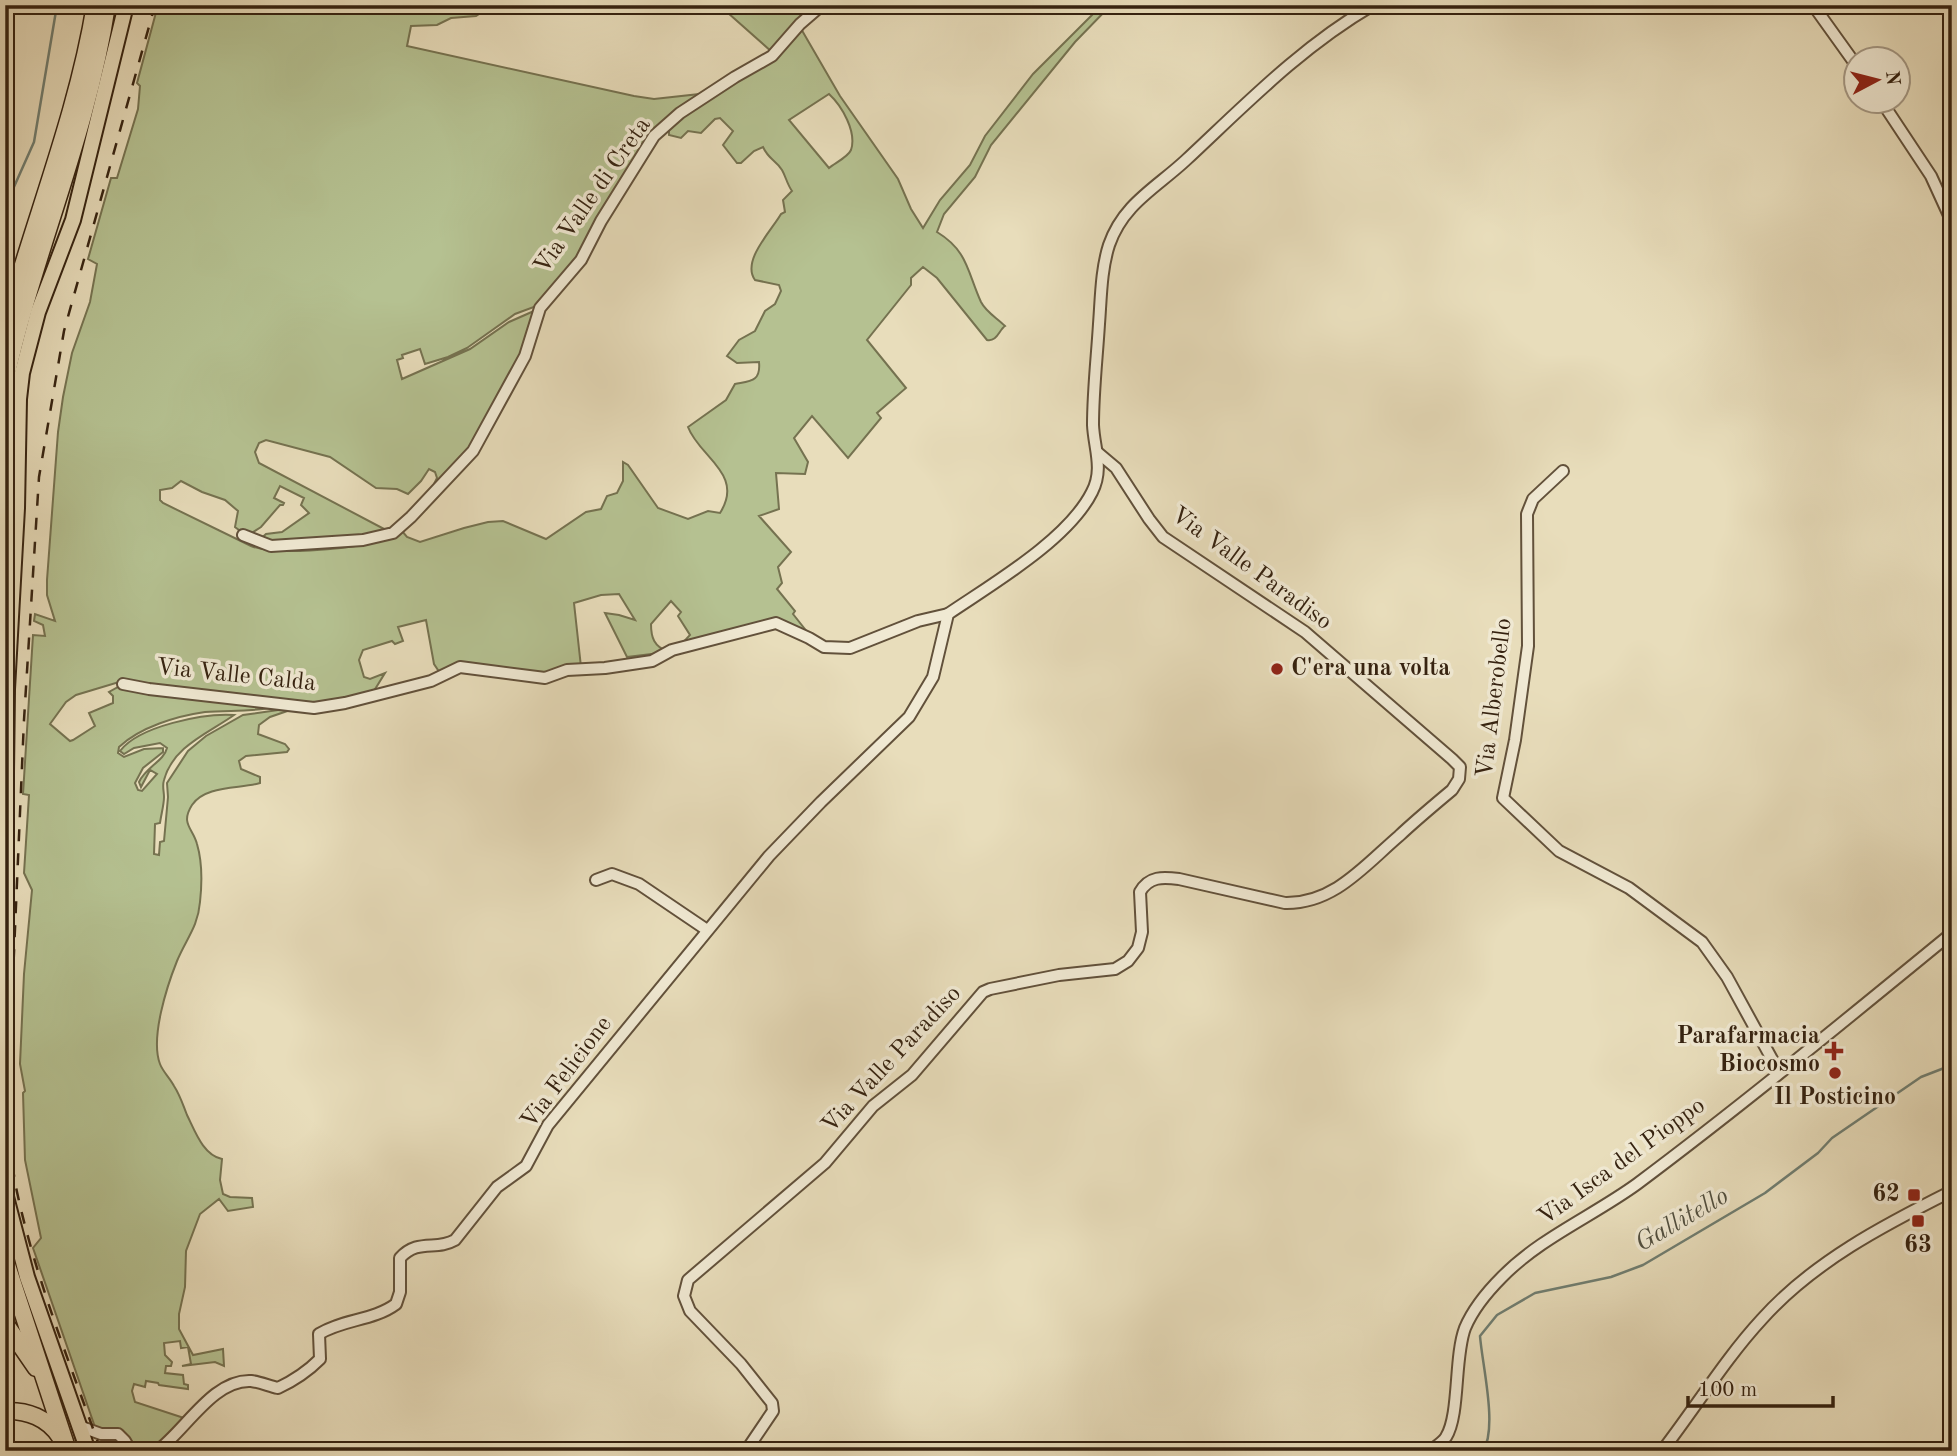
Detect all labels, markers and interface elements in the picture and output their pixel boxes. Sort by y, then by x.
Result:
north arrow [1842,46,1912,116]
text: N [1881,70,1902,87]
street label: Via Valle di Creta [530,113,656,279]
street label: Via Valle Paradiso [1166,503,1336,635]
street label: Via Alberobello [1473,617,1517,779]
street label: Via Valle Calda [155,656,317,696]
place label: C'era una volta [1291,657,1451,681]
marker: C'era una volta [1269,661,1285,677]
street label: Via Valle Paradiso [818,982,966,1138]
street label: Via Felicione [517,1012,617,1134]
place label: Parafarmacia Biocosmo [1676,1025,1820,1077]
marker: Parafarmacia Biocosmo [1826,1043,1842,1059]
marker: Il Posticino [1827,1065,1843,1081]
place label: Il Posticino [1774,1086,1896,1110]
street label: Via Isca del Pioppo [1534,1094,1710,1230]
water label: Gallitello [1631,1183,1733,1257]
place label: 62 [1872,1183,1900,1207]
marker: 62 [1906,1187,1922,1203]
marker: 63 [1910,1213,1926,1229]
place label: 63 [1904,1234,1932,1258]
scale bar [1688,1365,1833,1409]
text: 100 m [1698,1380,1757,1401]

